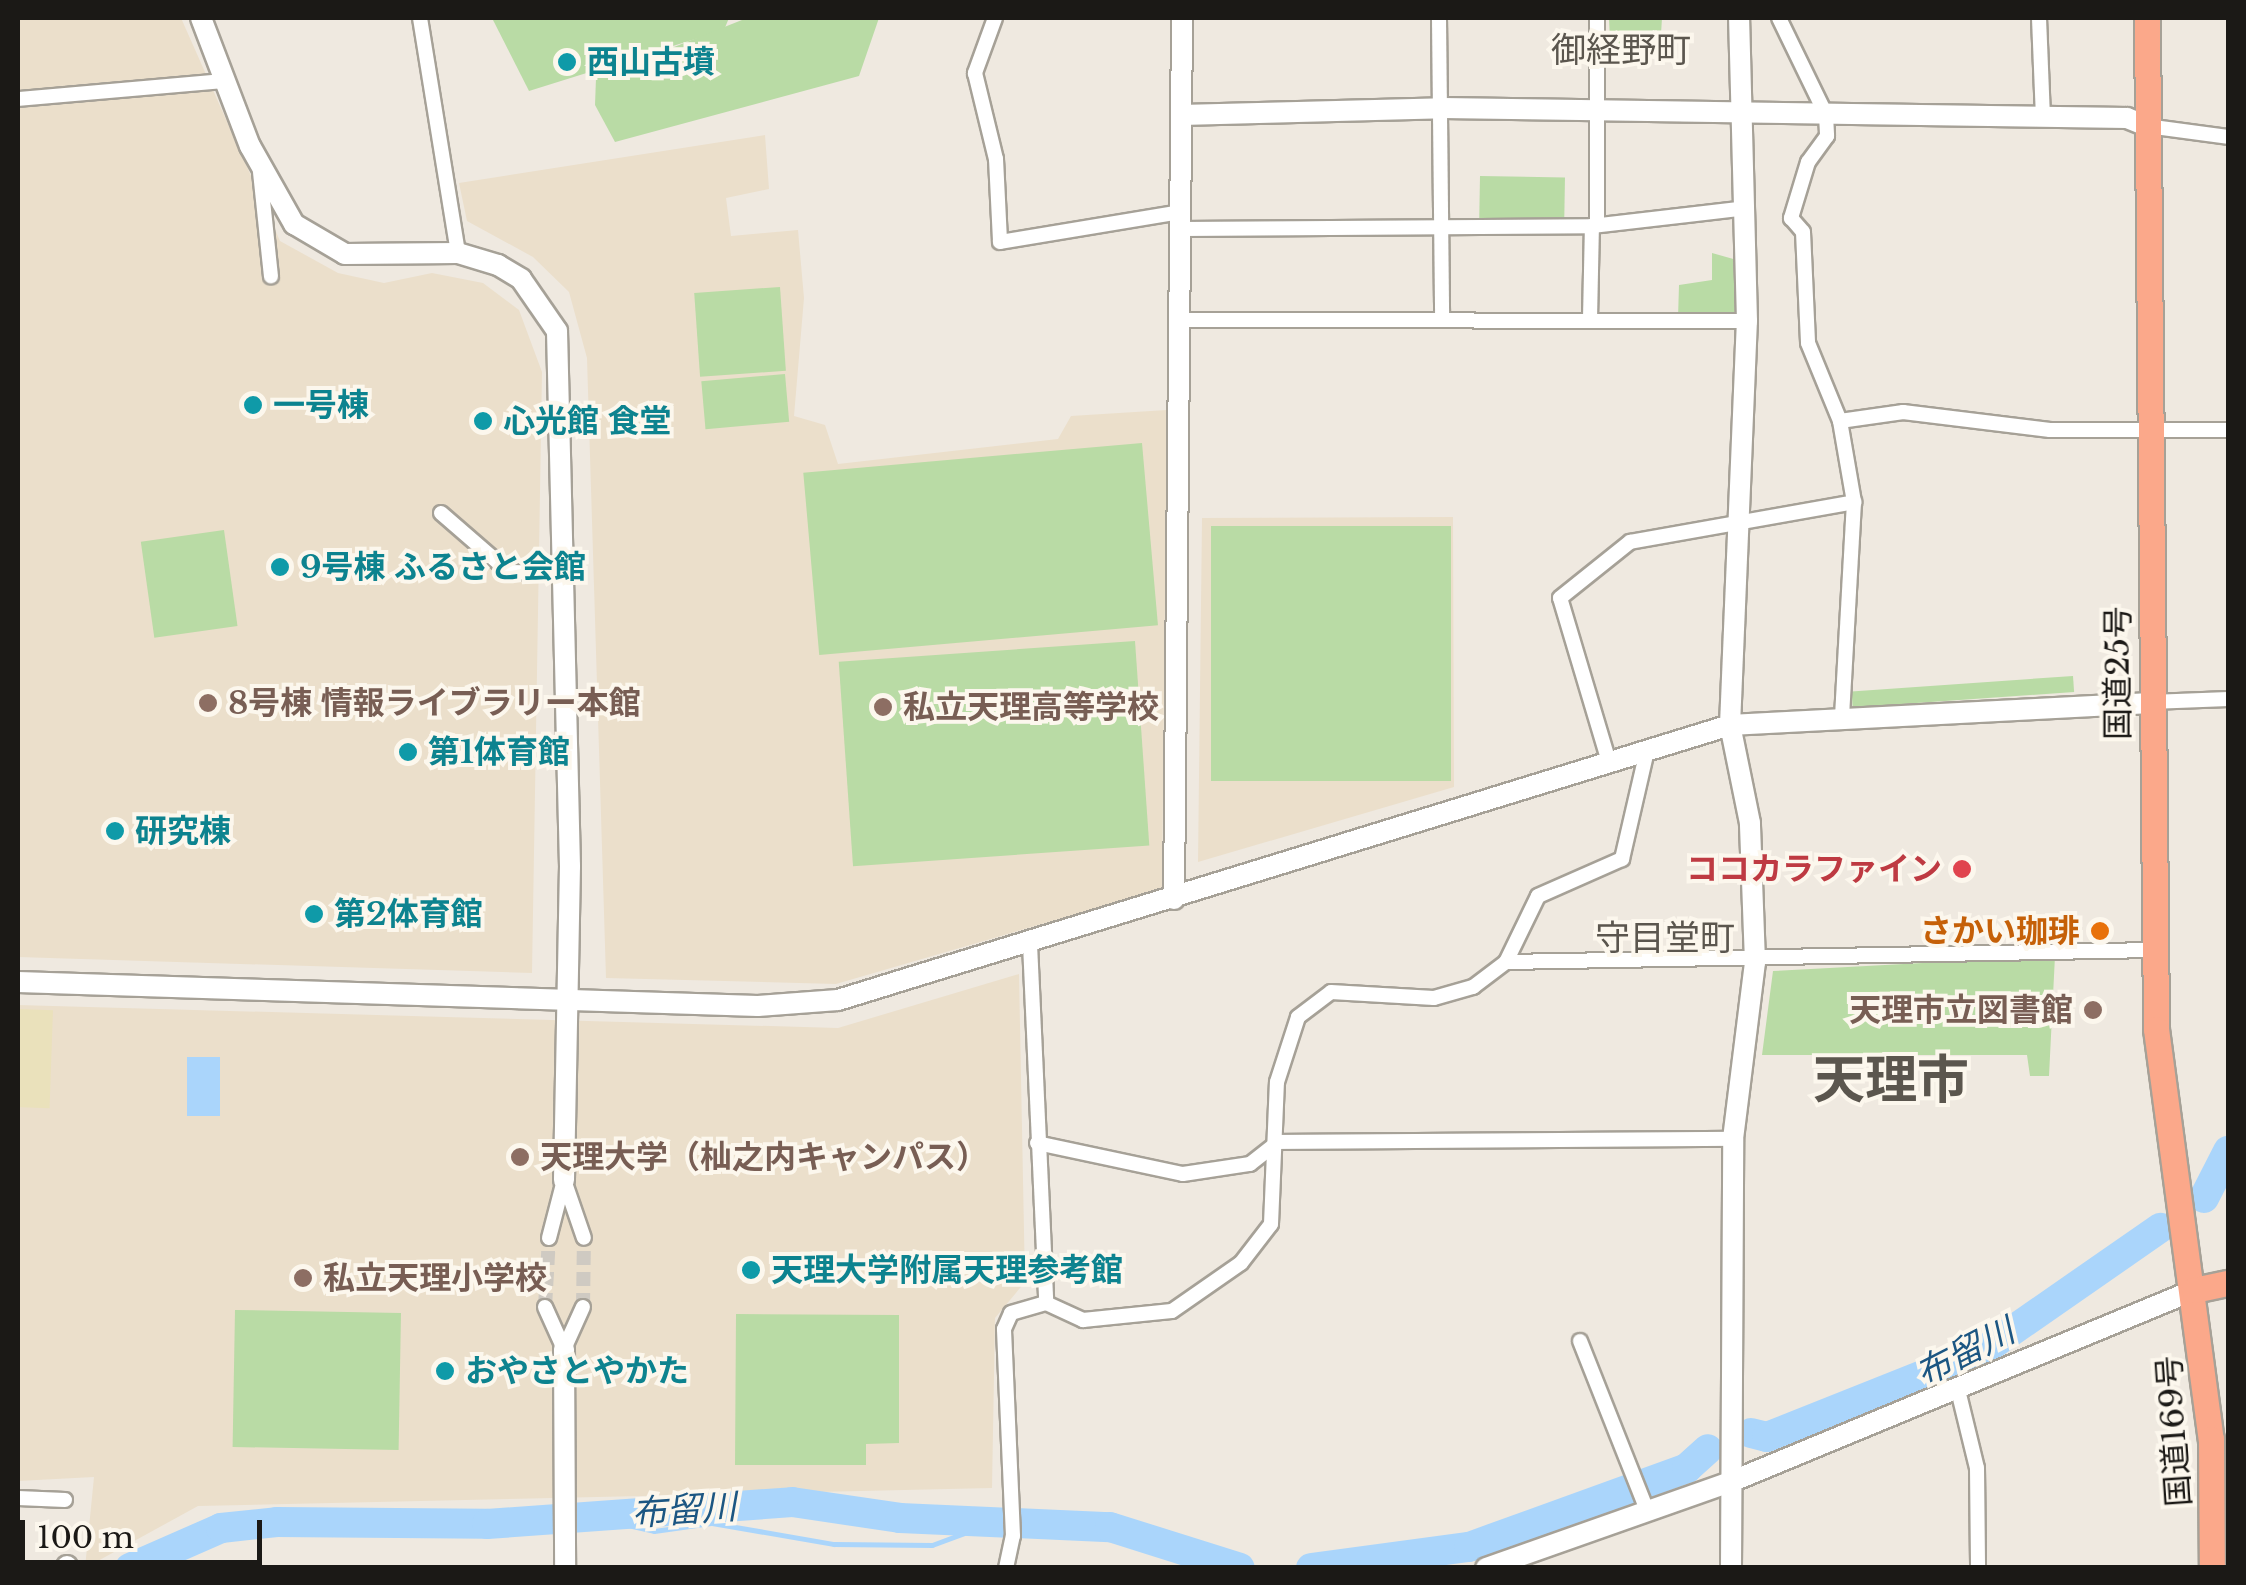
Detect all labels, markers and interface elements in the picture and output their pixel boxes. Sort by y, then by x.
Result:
district label: 御経野町 [1551,29,1691,71]
place label: 西山古墳 [587,43,715,81]
marker: 西山古墳 [556,51,578,73]
place label: 一号棟 [273,386,369,424]
marker: 一号棟 [242,394,264,416]
place label: 心光館 食堂 [503,402,672,440]
marker: 心光館 食堂 [472,410,494,432]
place label: 9号棟 ふるさと会館 [300,548,586,586]
marker: 9号棟 ふるさと会館 [269,556,291,578]
street label: 国道25号 [2099,606,2137,740]
place label: 8号棟 情報ライブラリー本館 [228,684,641,722]
place label: 私立天理高等学校 [903,688,1159,726]
marker: 8号棟 情報ライブラリー本館 [197,692,219,714]
marker: 私立天理高等学校 [872,696,894,718]
place label: 第1体育館 [428,733,570,771]
marker: 第1体育館 [397,741,419,763]
place label: 研究棟 [135,812,231,850]
marker: 研究棟 [104,820,126,842]
place label: ココカラファイン [1686,850,1942,888]
marker: ココカラファイン [1951,858,1973,880]
place label: 第2体育館 [334,895,483,933]
marker: 第2体育館 [303,903,325,925]
place label: さかい珈琲 [1920,912,2080,950]
district label: 守目堂町 [1595,917,1735,959]
marker: さかい珈琲 [2089,920,2111,942]
place label: 天理市立図書館 [1849,991,2073,1029]
marker: 天理市立図書館 [2082,999,2104,1021]
district label: 天理市 [1813,1050,1969,1112]
place label: 天理大学（杣之内キャンパス） [540,1138,988,1176]
marker: 天理大学（杣之内キャンパス） [509,1146,531,1168]
place label: 天理大学附属天理参考館 [771,1251,1123,1289]
place label: 私立天理小学校 [323,1259,547,1297]
marker: 天理大学附属天理参考館 [740,1259,762,1281]
marker: 私立天理小学校 [292,1267,314,1289]
water label: 布留川 [1909,1309,2021,1395]
place label: おやさとやかた [465,1352,689,1390]
street label: 国道169号 [2150,1354,2198,1508]
marker: おやさとやかた [434,1360,456,1382]
water label: 布留川 [630,1485,738,1535]
scale bar [25,1500,268,1562]
text: 100 m [37,1519,134,1556]

